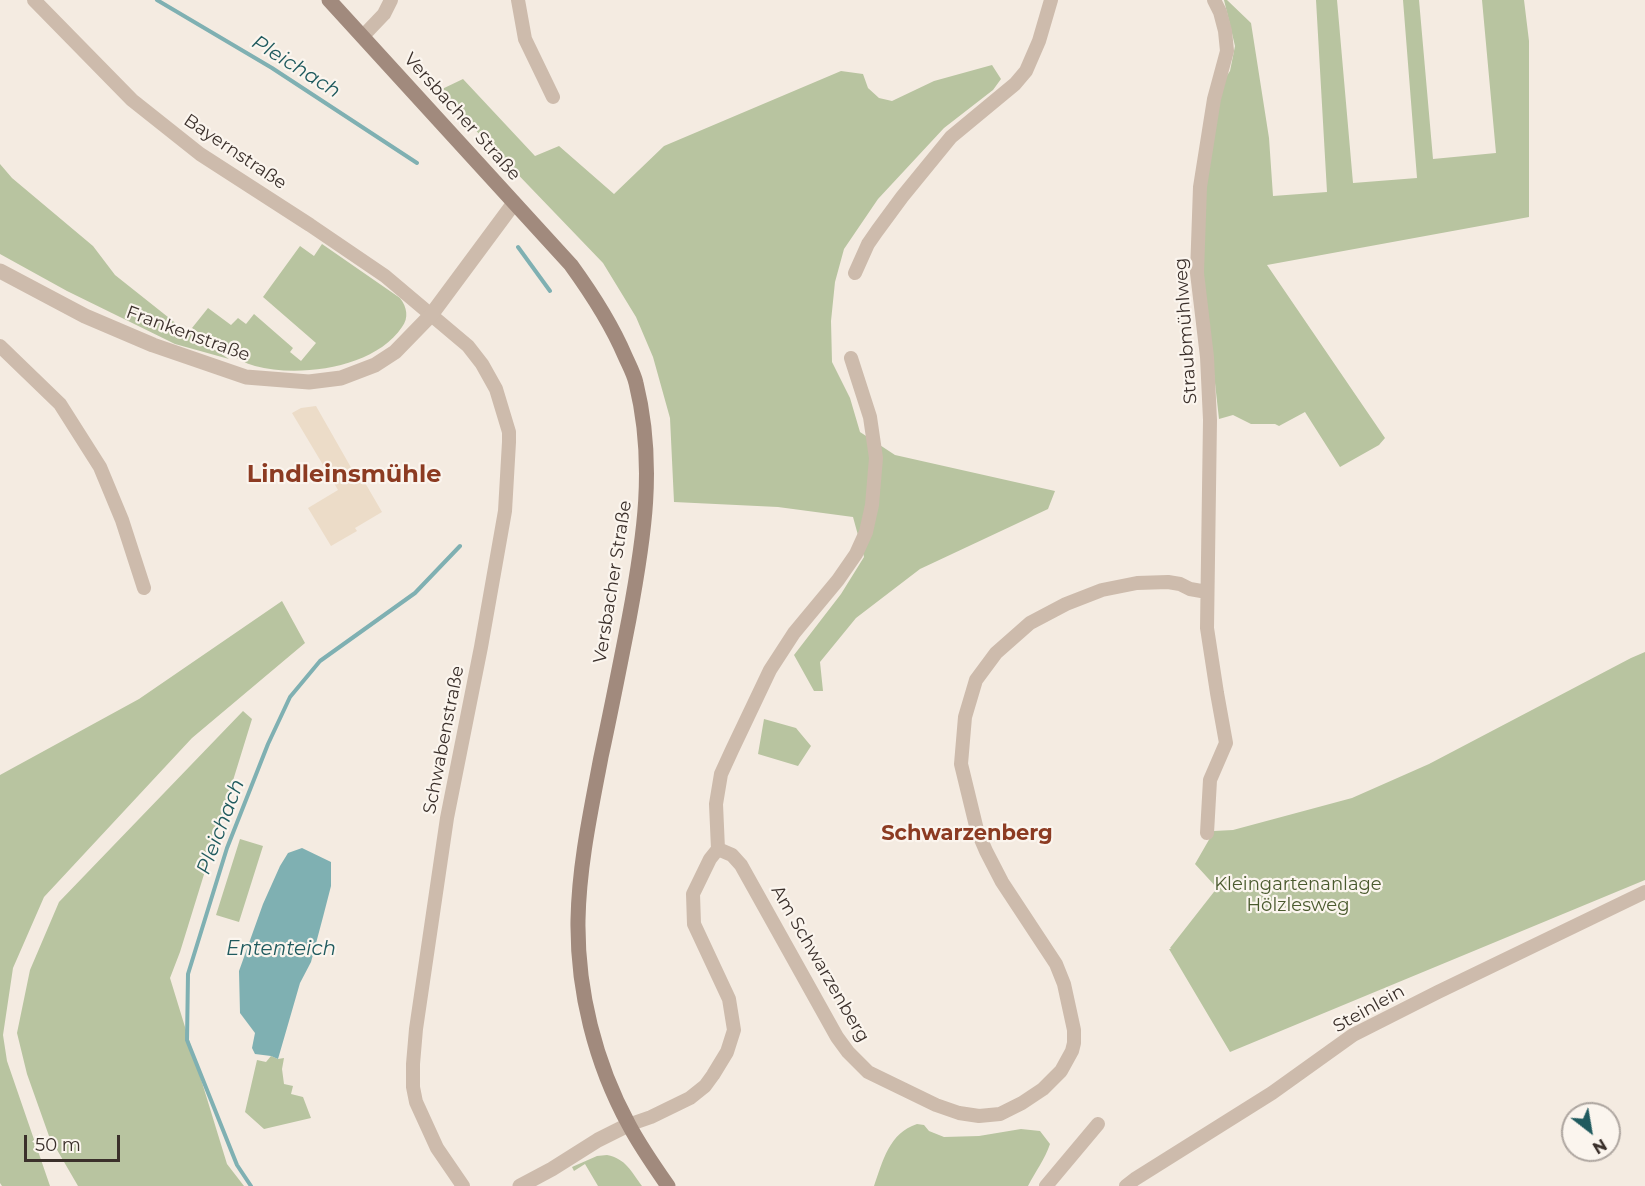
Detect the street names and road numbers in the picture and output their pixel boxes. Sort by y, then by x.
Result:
street label: Versbacher Straße [399,49,525,185]
street label: Bayernstraße [179,110,291,194]
street label: Straubmühlweg [1170,257,1202,405]
street label: Frankenstraße [123,302,253,366]
street label: Versbacher Straße [589,499,637,665]
street label: Schwabenstraße [419,664,469,816]
street label: Am Schwarzenberg [766,882,874,1046]
street label: Steinlein [1329,980,1409,1038]

